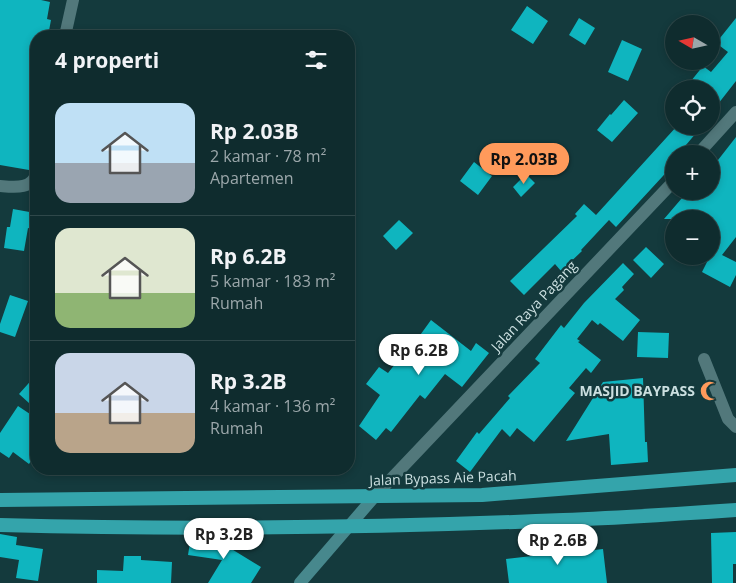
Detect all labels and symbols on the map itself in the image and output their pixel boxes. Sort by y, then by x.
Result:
north arrow [665,15,720,70]
pin: Rp 2.03B [472,142,576,185]
street label: Jalan Raya Pagang [485,256,581,357]
pin: Rp 6.2B [373,334,465,376]
mosque icon: MASJID BAYPASS [699,380,721,402]
place label: MASJID BAYPASS [579,381,695,400]
street label: Jalan Bypass Aie Pacah [367,465,517,490]
pin: Rp 3.2B [178,518,270,560]
pin: Rp 2.6B [512,524,604,566]

